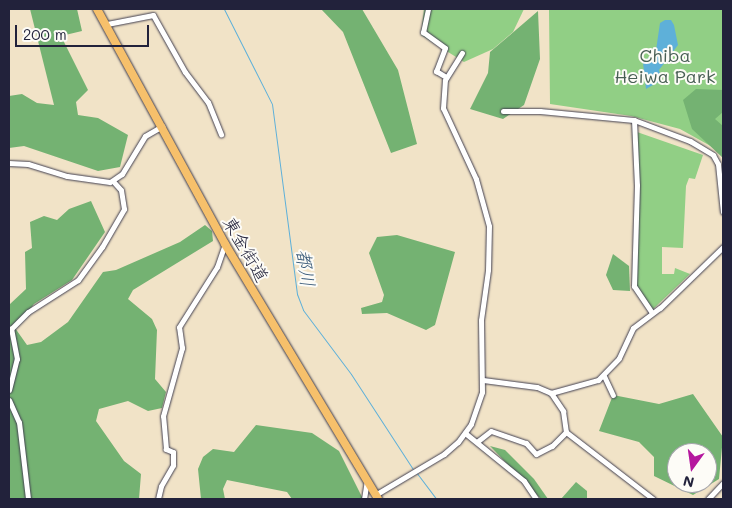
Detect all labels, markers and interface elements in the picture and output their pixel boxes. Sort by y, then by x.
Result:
scale bar [18,15,151,47]
text: 200 m [23,24,67,44]
park label: Chiba Heiwa Park [614,45,716,88]
street label: 東金街道 [219,212,273,286]
water label: 都川 [292,248,320,288]
north arrow [667,443,717,493]
text: N [681,472,696,493]

